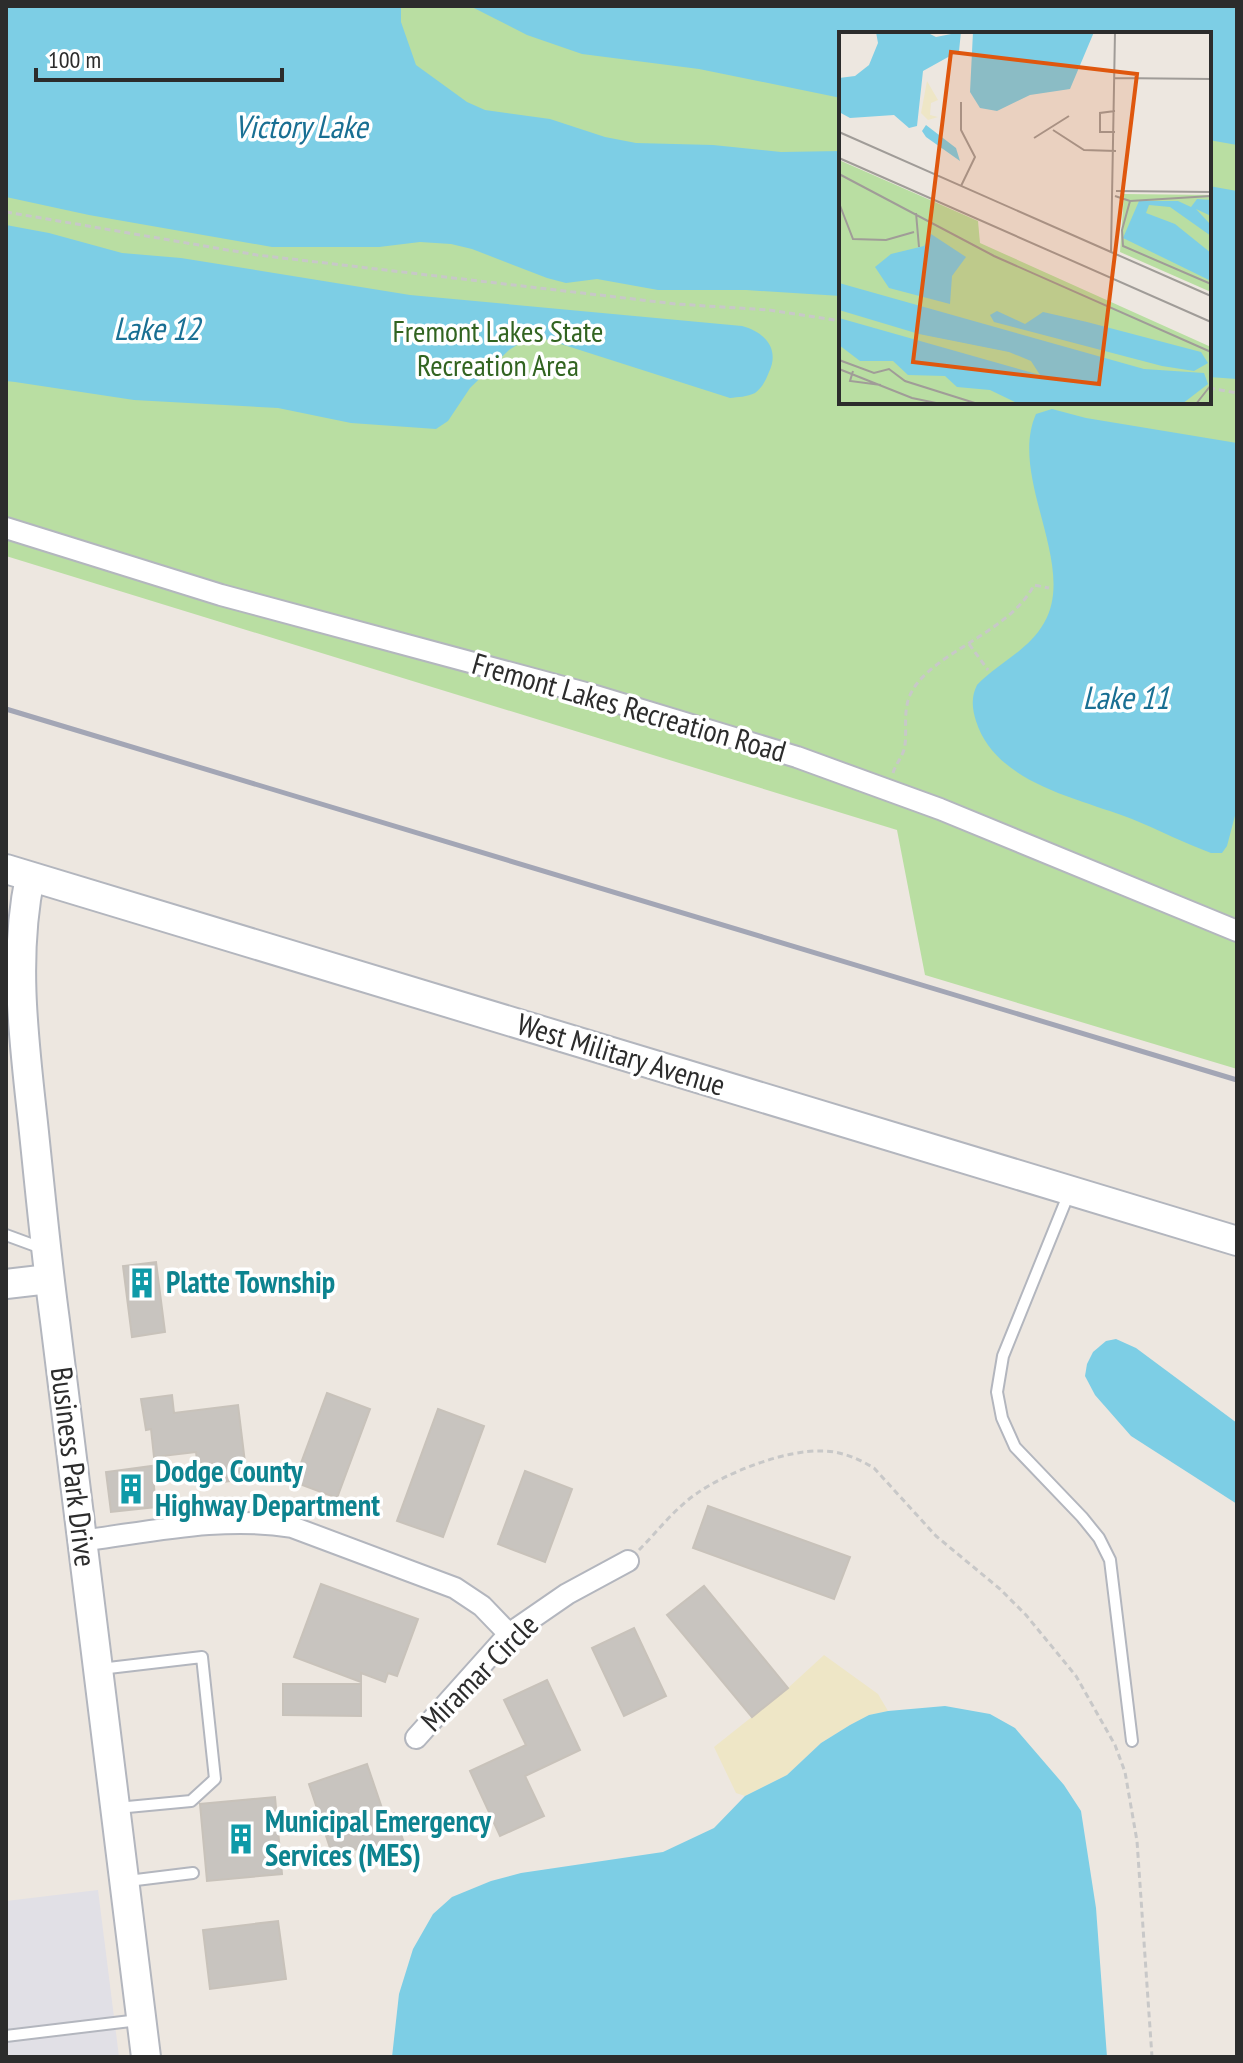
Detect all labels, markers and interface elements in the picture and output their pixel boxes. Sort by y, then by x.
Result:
scale bar [36,32,282,82]
inset map [839,32,1211,404]
text: 100 m [48,44,101,75]
water label: Victory Lake [234,105,369,147]
water label: Lake 12 [114,307,203,349]
park label: Fremont Lakes State Recreation Area [392,311,604,384]
street label: Fremont Lakes Recreation Road [468,643,791,770]
water label: Lake 11 [1083,676,1170,718]
street label: West Military Avenue [513,1003,730,1104]
place label: Platte Township [166,1262,335,1301]
building icon: Platte Township [125,1266,159,1300]
street label: Business Park Drive [43,1365,106,1569]
place label: Dodge County Highway Department [155,1451,380,1524]
building icon: Dodge County Highway Department [114,1472,148,1506]
street label: Miramar Circle [412,1605,546,1739]
place label: Municipal Emergency Services (MES) [265,1801,492,1874]
building icon: Municipal Emergency Services (MES) [224,1822,258,1856]

